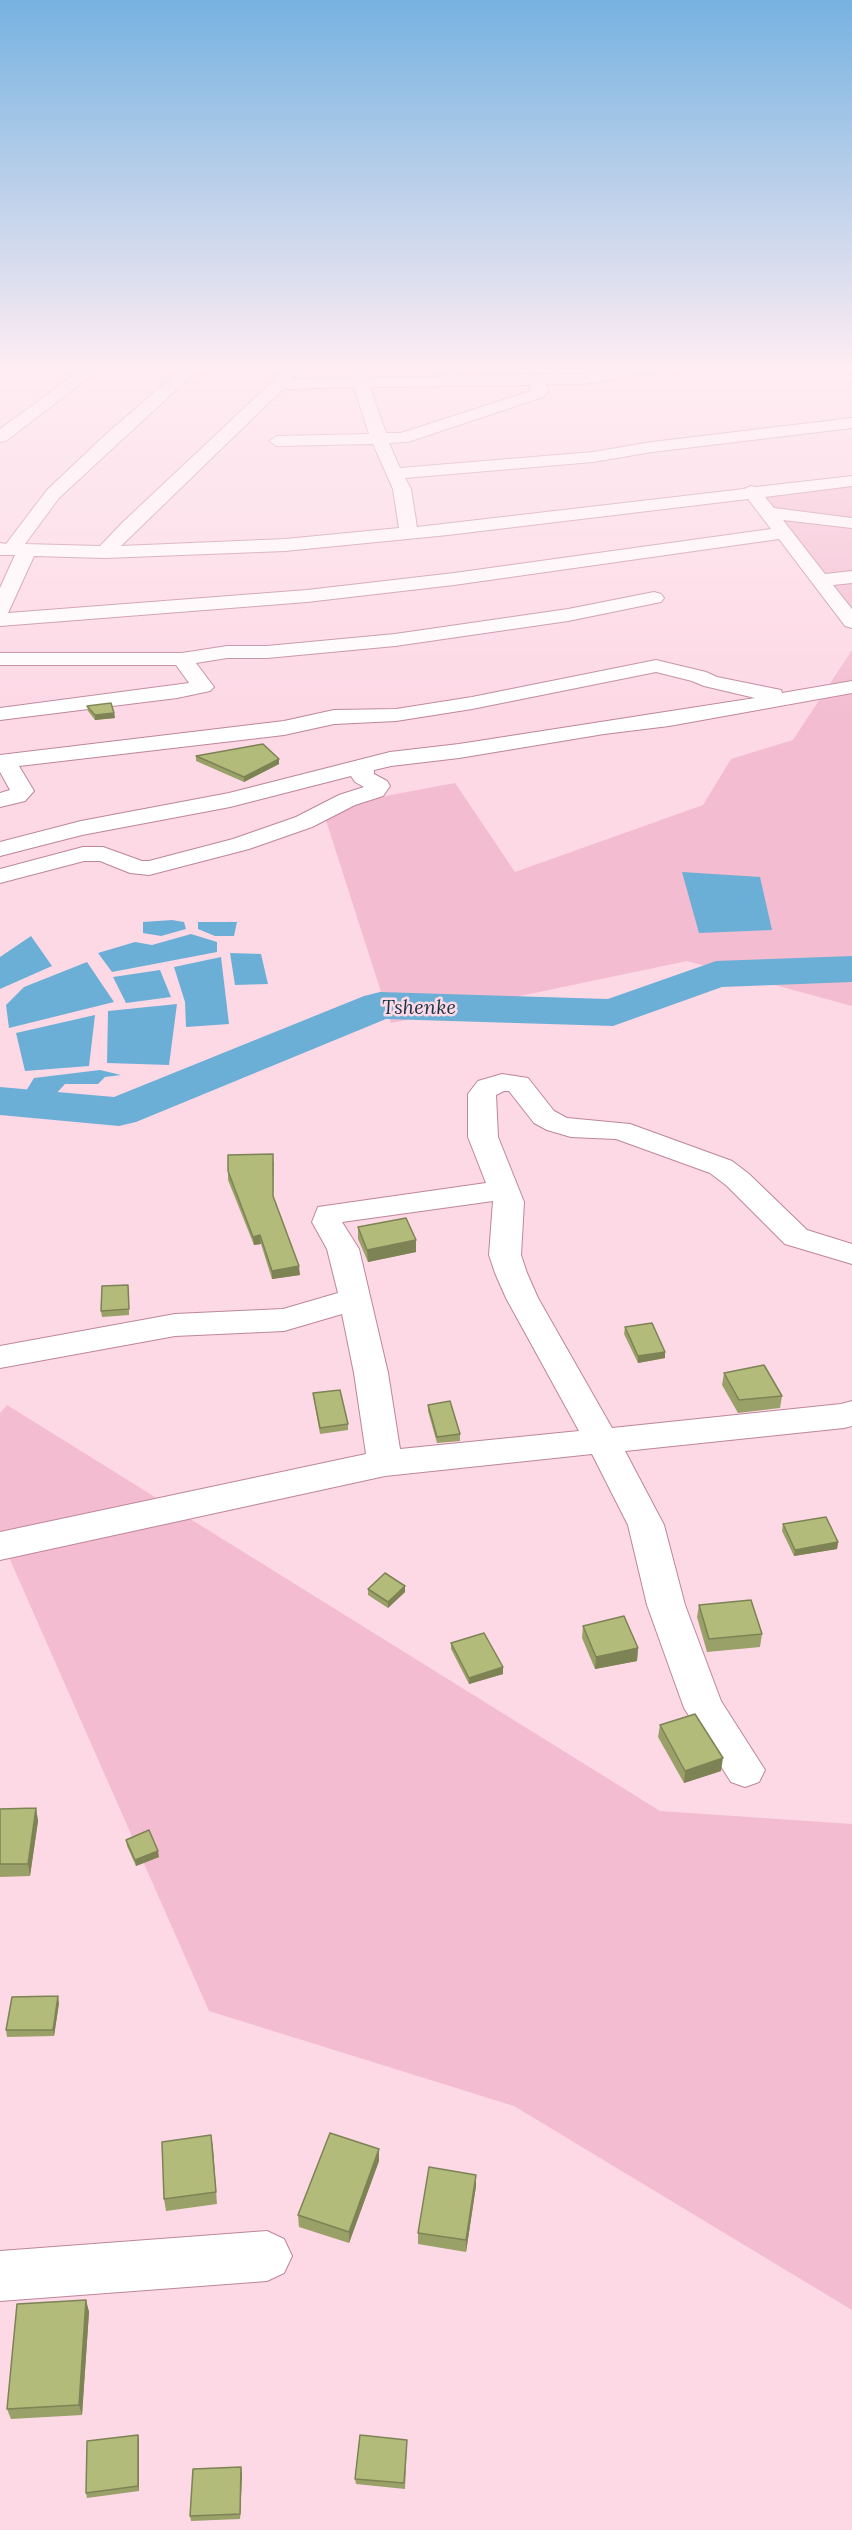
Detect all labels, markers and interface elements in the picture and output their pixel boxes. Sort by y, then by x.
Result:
water label: Tshenke [382,996,456,1020]

